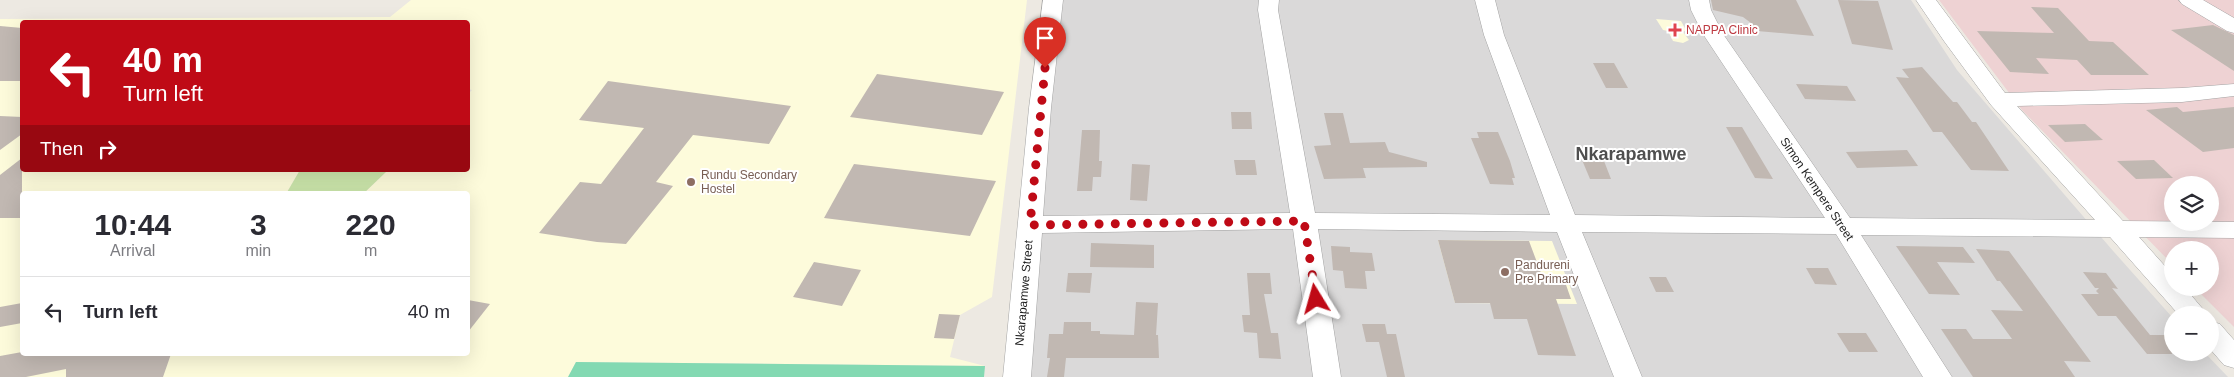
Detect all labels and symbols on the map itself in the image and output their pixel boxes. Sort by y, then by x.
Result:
pin [1024,17,1066,68]
marker: NAPPA Clinic [1668,23,1682,37]
place label: NAPPA Clinic [1686,23,1758,37]
street label: Simon Kempere Street [1777,135,1857,244]
district label: Nkarapamwe [1575,144,1687,164]
place label: Rundu Secondary Hostel [701,168,797,196]
marker: Rundu Secondary Hostel [685,176,697,188]
street label: Nkarapamwe Street [1012,239,1036,346]
place label: Pandureni Pre Primary [1515,258,1578,286]
marker: Pandureni Pre Primary [1499,266,1511,278]
position arrow [1289,272,1341,324]

